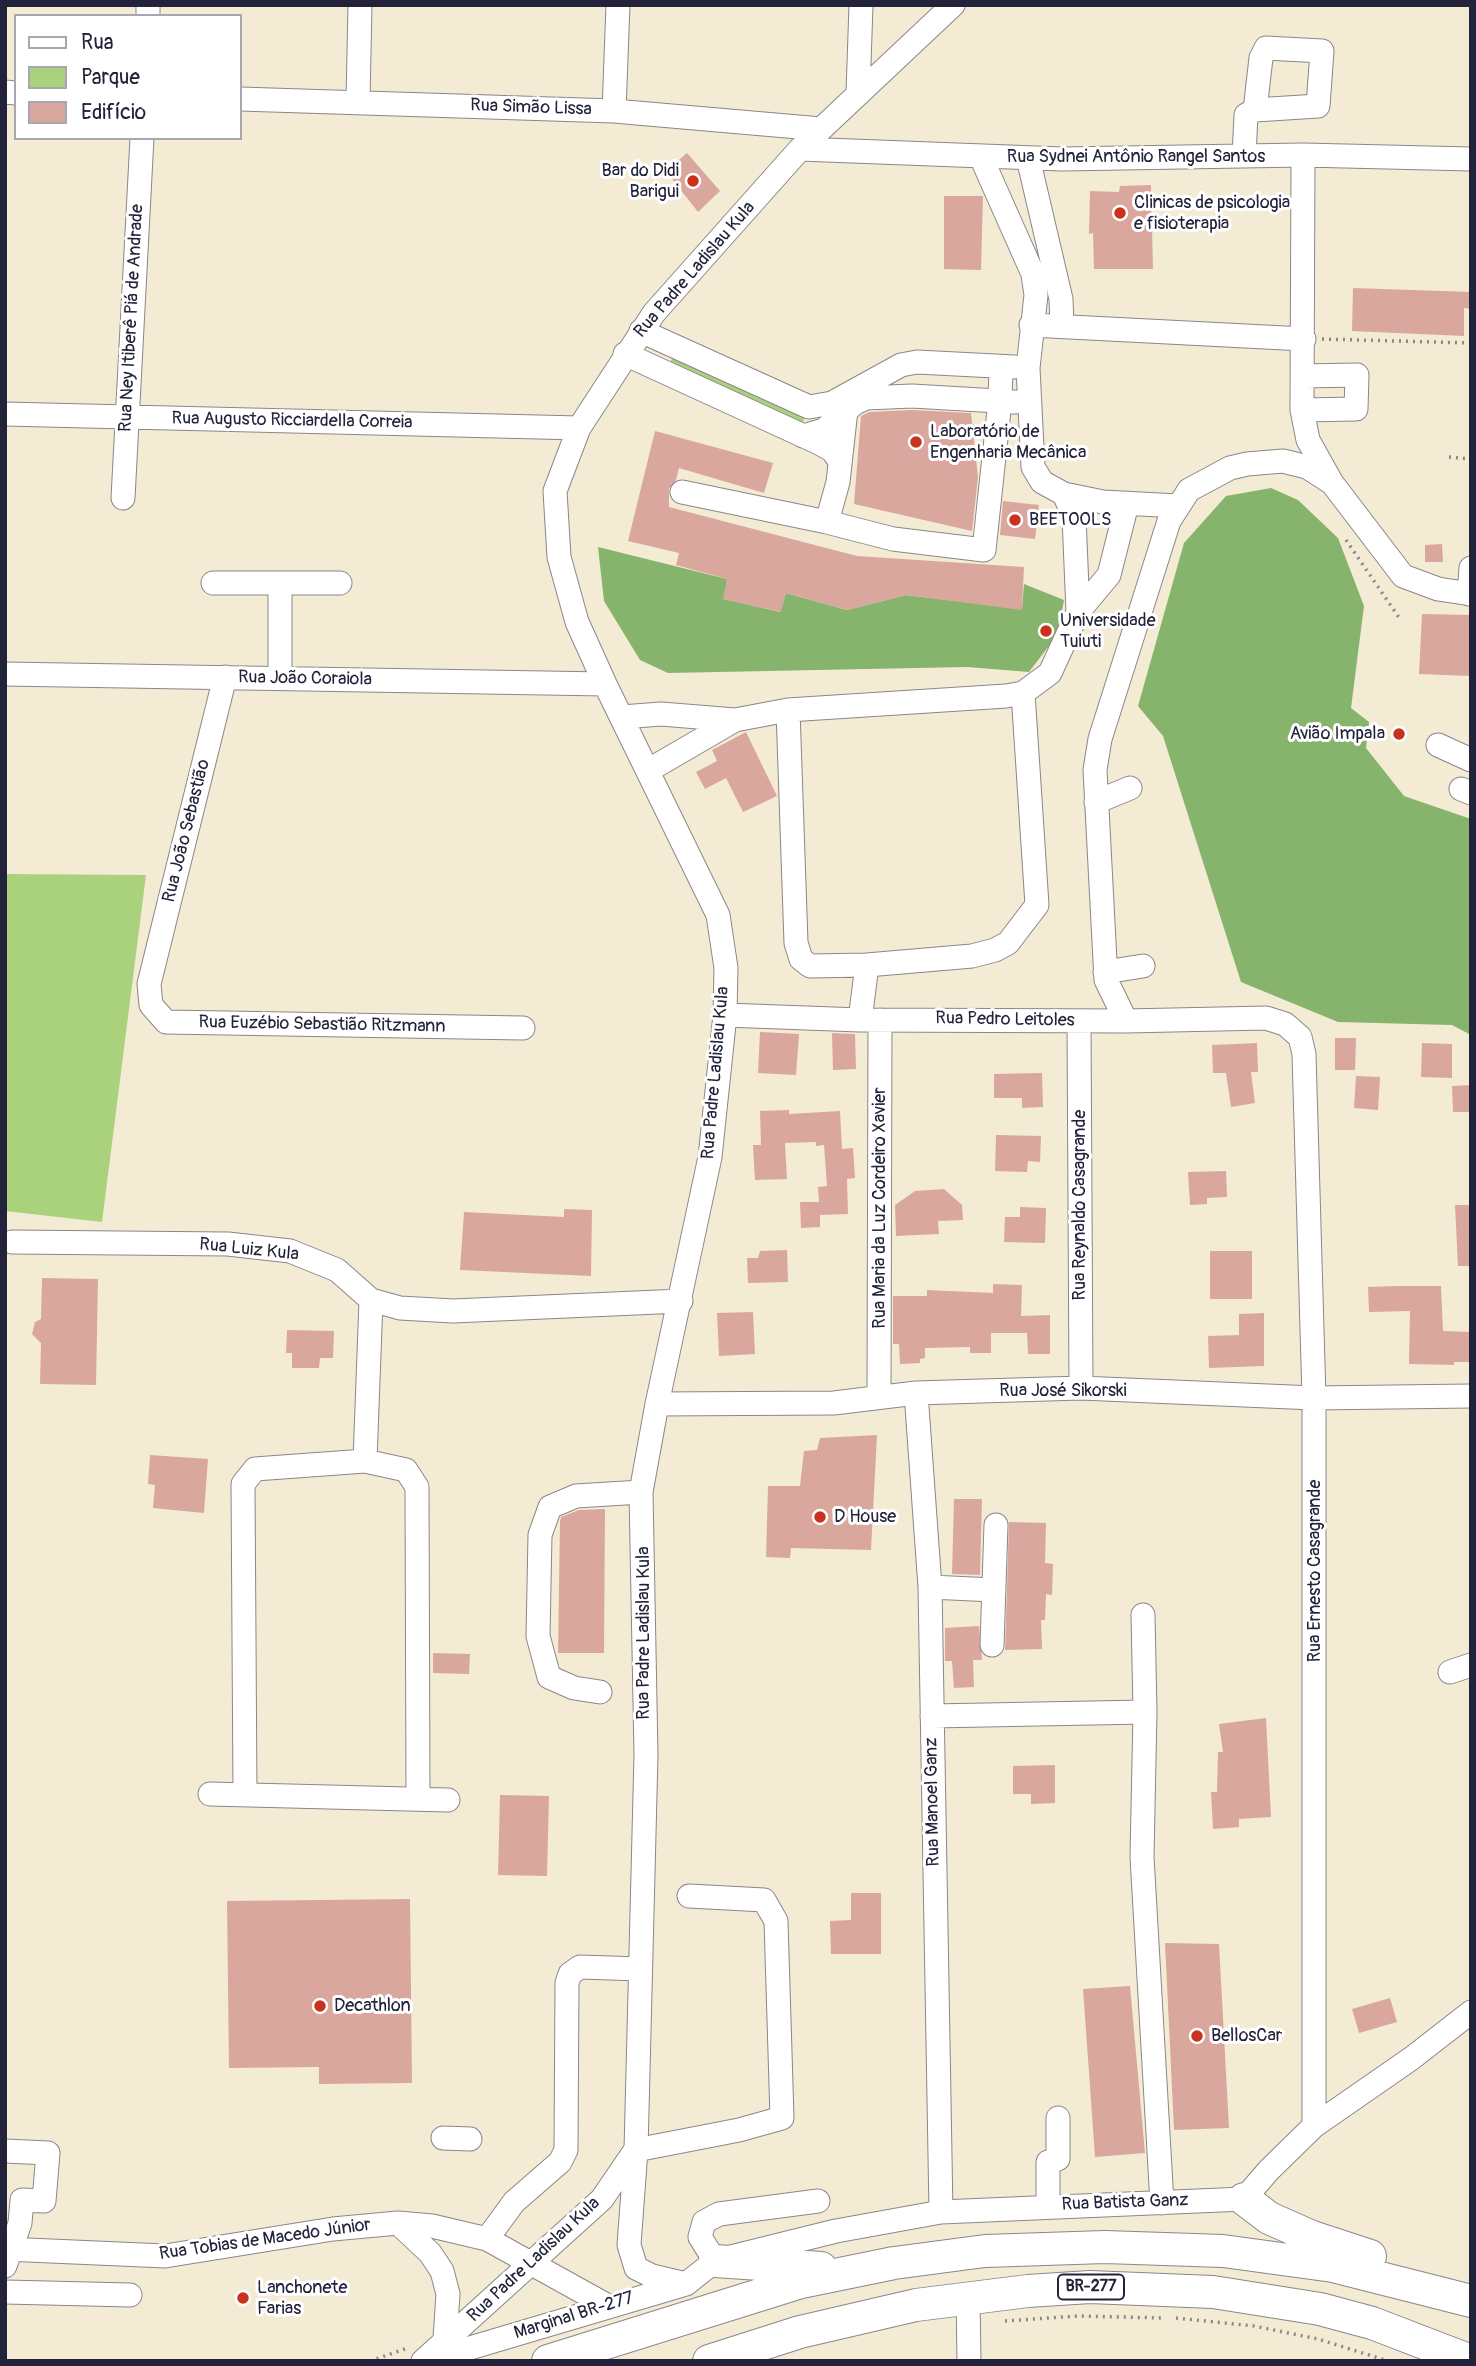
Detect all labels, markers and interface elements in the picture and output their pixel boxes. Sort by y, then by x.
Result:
legend [14,14,242,140]
text: Rua [81,29,114,56]
text: Parque [81,64,140,91]
street label: Rua Simão Lissa [470,95,592,121]
text: Edifício [81,99,146,126]
street label: Rua Sydnei Antônio Rangel Santos [1007,146,1265,168]
place label: Bar do Didi Barigui [602,160,679,202]
marker: Bar do Didi Barigui [685,173,701,189]
place label: Clinicas de psicologia e fisioterapia [1134,192,1290,234]
street label: Rua Padre Ladislau Kula [630,197,760,343]
street label: Rua Ney Itiberê Piá de Andrade [115,204,149,432]
marker: Clinicas de psicologia e fisioterapia [1112,205,1128,221]
street label: Rua Augusto Ricciardella Correia [171,408,413,434]
place label: Laboratório de Engenharia Mecânica [930,421,1086,464]
marker: Laboratório de Engenharia Mecânica [908,434,924,450]
place label: BEETOOLS [1029,509,1111,531]
marker: BEETOOLS [1007,512,1023,528]
place label: Universidade Tuiuti [1060,610,1156,652]
marker: Universidade Tuiuti [1038,623,1054,639]
street label: Rua João Coraiola [238,667,372,691]
place label: Avião Impala [1290,723,1385,745]
marker: Avião Impala [1391,726,1407,742]
street label: Rua João Sebastião [159,757,215,905]
street label: Rua Padre Ladislau Kula [698,986,734,1160]
street label: Rua Pedro Leitoles [935,1008,1075,1032]
street label: Rua Euzébio Sebastião Ritzmann [198,1012,446,1038]
street label: Rua Maria da Luz Cordeiro Xavier [869,1087,891,1329]
street label: Rua Reynaldo Casagrande [1069,1110,1091,1300]
street label: Rua Luiz Kula [198,1234,300,1266]
street label: Rua José Sikorski [999,1380,1127,1402]
street label: Rua Ernesto Casagrande [1304,1480,1326,1662]
place label: D House [834,1506,896,1528]
marker: D House [812,1509,828,1525]
street label: Rua Padre Ladislau Kula [633,1546,655,1720]
street label: Rua Manoel Ganz [921,1737,945,1867]
place label: Decathlon [334,1995,411,2017]
marker: Decathlon [312,1998,328,2014]
place label: BellosCar [1211,2025,1282,2047]
marker: BellosCar [1189,2028,1205,2044]
street label: Rua Batista Ganz [1061,2190,1189,2216]
street label: Rua Padre Ladislau Kula [463,2193,605,2327]
street label: Rua Tobias de Macedo Júnior [158,2214,372,2266]
road number: BR-277 [1058,2274,1124,2300]
place label: Lanchonete Farias [257,2277,347,2320]
street label: Marginal BR-277 [512,2288,636,2344]
marker: Lanchonete Farias [235,2290,251,2306]

